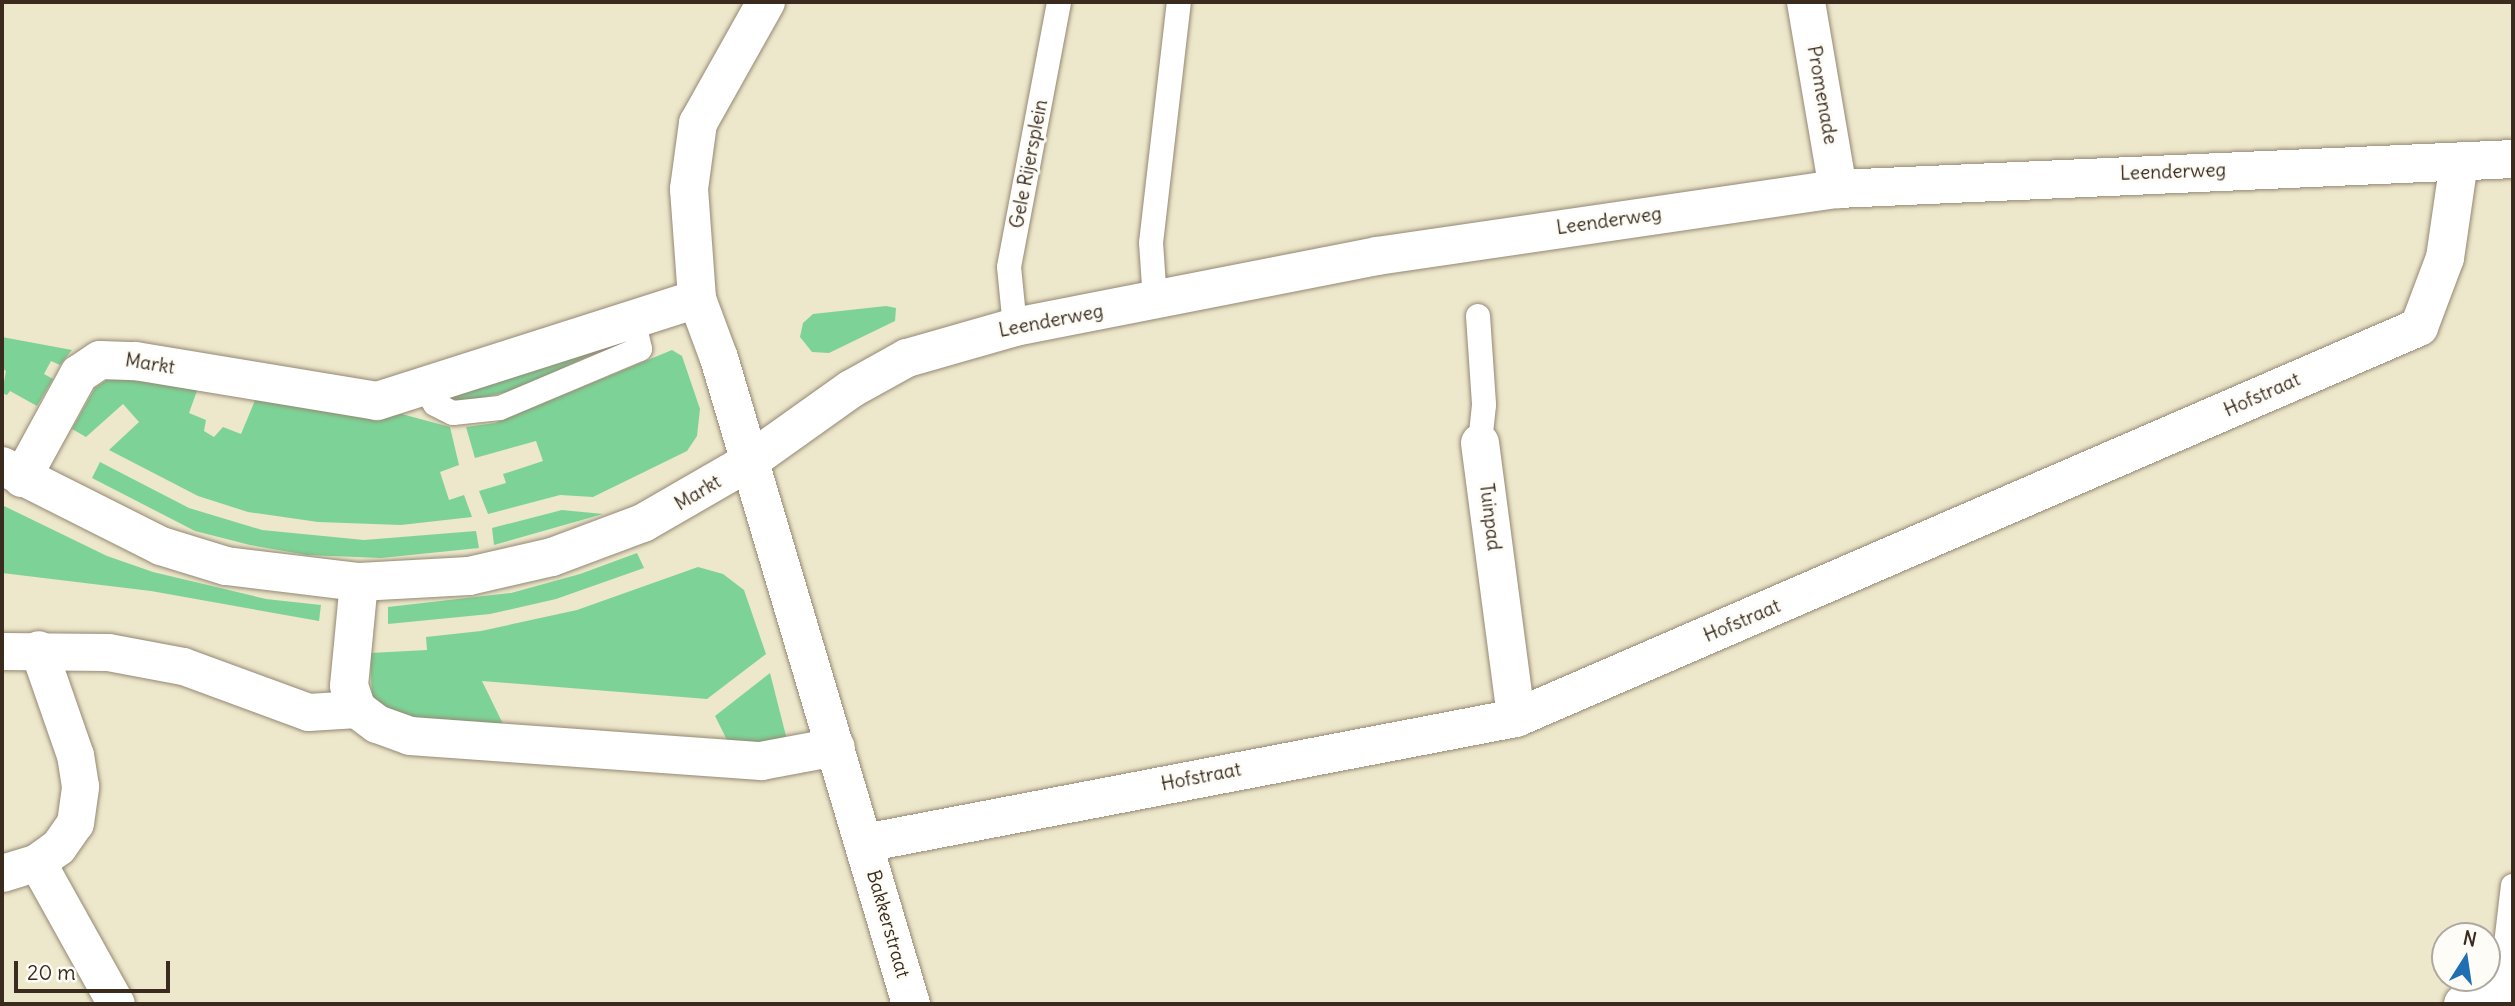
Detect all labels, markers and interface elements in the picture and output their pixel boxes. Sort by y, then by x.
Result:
street label: Promenade [1802,44,1842,146]
street label: Gele Rijersplein [1005,98,1053,230]
street label: Leenderweg [2120,159,2226,185]
street label: Leenderweg [1555,202,1663,240]
street label: Leenderweg [997,300,1105,342]
street label: Markt [124,349,176,379]
street label: Hofstraat [2220,368,2304,422]
street label: Markt [671,470,725,516]
street label: Tuinpad [1475,482,1505,552]
street label: Hofstraat [1700,595,1784,647]
street label: Hofstraat [1159,758,1243,796]
street label: Bakkerstraat [862,867,914,981]
north arrow [2431,922,2501,992]
text: N [2461,925,2479,952]
scale bar [18,946,173,990]
text: 20 m [27,959,76,986]

